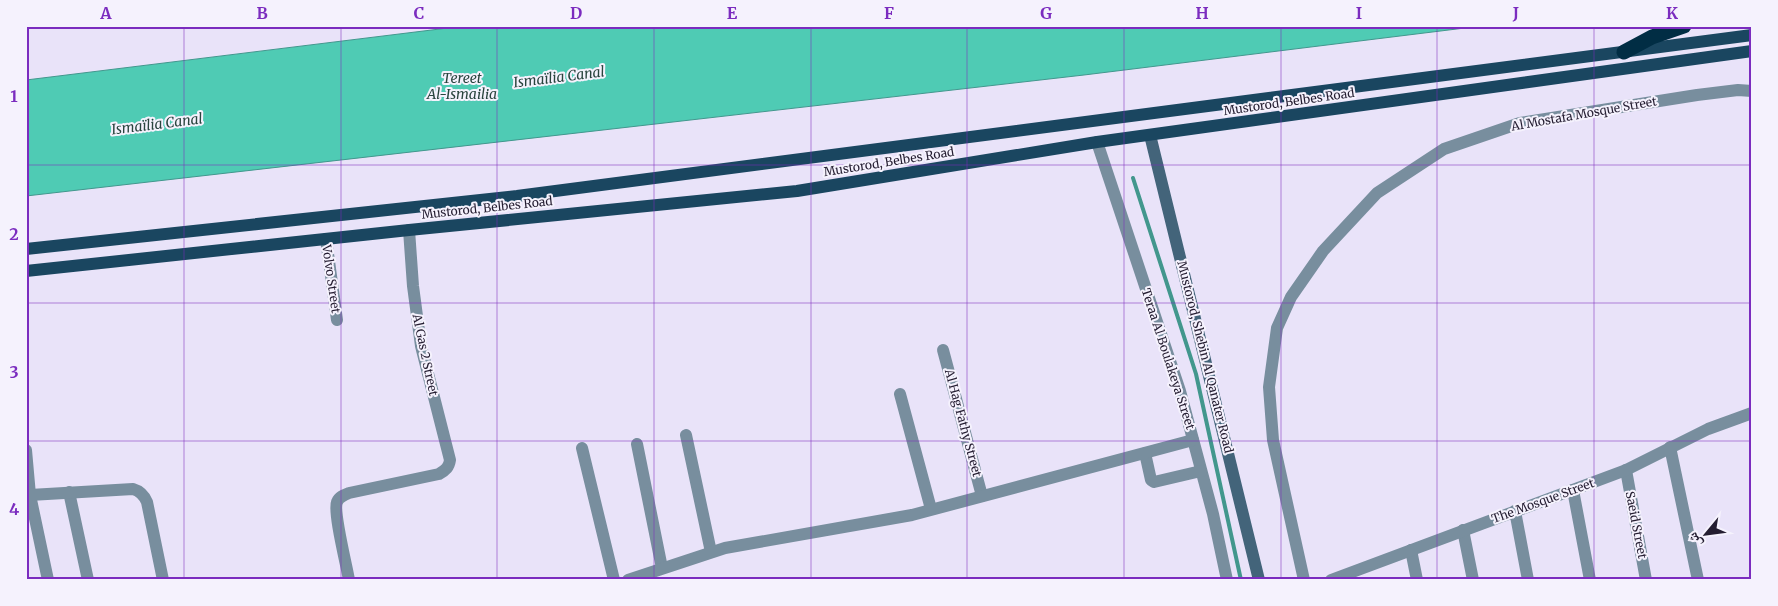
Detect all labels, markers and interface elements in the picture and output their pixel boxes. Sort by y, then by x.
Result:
text: A [99,3,112,23]
text: B [256,3,268,23]
text: C [414,3,424,23]
text: D [570,3,582,23]
text: E [727,3,738,23]
text: F [884,3,894,23]
text: G [1040,3,1052,23]
text: H [1195,3,1209,23]
text: I [1356,3,1362,23]
text: J [1512,3,1519,23]
text: K [1666,3,1678,23]
water label: Ismaïlia Canal [512,62,606,92]
water label: Tereet Al-Ismailia [426,69,497,103]
street label: Mustorod, Belbes Road [1223,85,1355,118]
text: 1 [10,86,18,106]
street label: Al Mostafa Mosque Street [1509,93,1658,134]
water label: Ismaïlia Canal [110,109,204,139]
street label: Mustorod, Belbes Road [823,144,955,179]
street label: Mustorod, Belbes Road [421,193,553,222]
text: 2 [9,224,19,244]
street label: Volvo Street [319,243,344,314]
street label: Mustorod, Shebin Al Qanater Road [1174,259,1237,455]
street label: Teraa Al Boulakeya Street [1139,286,1199,432]
street label: Al Gas 2 Street [409,312,442,398]
text: 3 [9,362,19,382]
street label: Al Hag Fathy Street [942,366,985,479]
street label: The Mosque Street [1489,475,1596,526]
street label: Saeid Street [1623,490,1650,560]
text: 4 [9,499,19,519]
north arrow [1680,508,1730,558]
text: ش [1683,529,1706,551]

